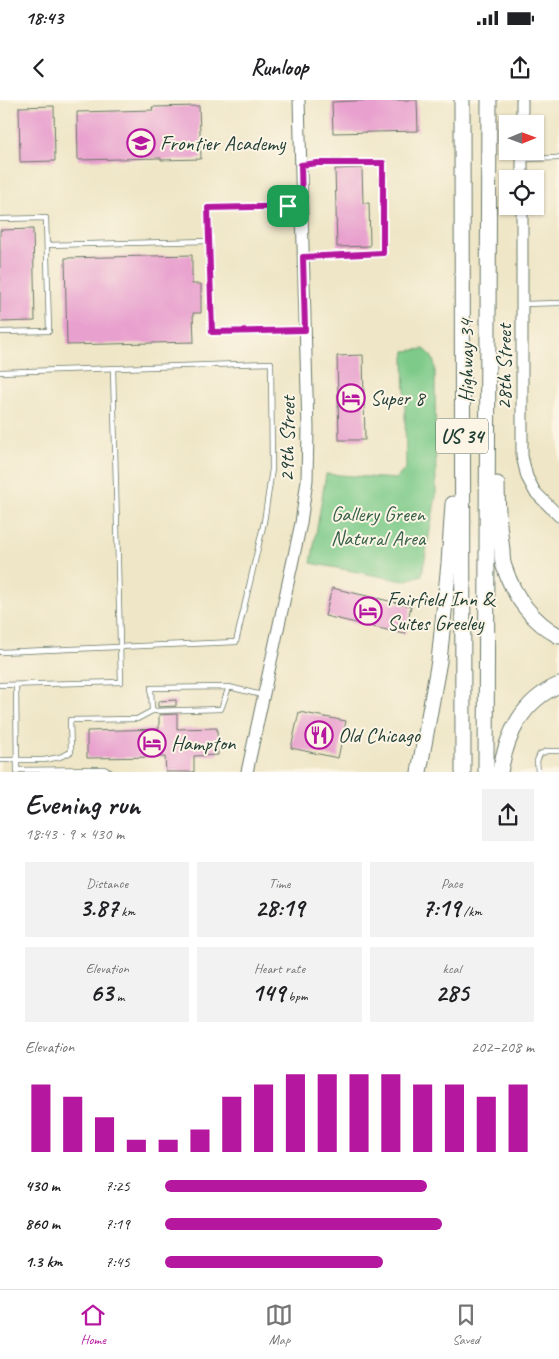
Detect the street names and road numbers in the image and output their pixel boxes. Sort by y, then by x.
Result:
street label: Highway 34 [453,317,479,403]
street label: 28th Street [491,322,517,410]
street label: 29th Street [273,394,301,482]
road number: US 34 [436,418,488,454]

